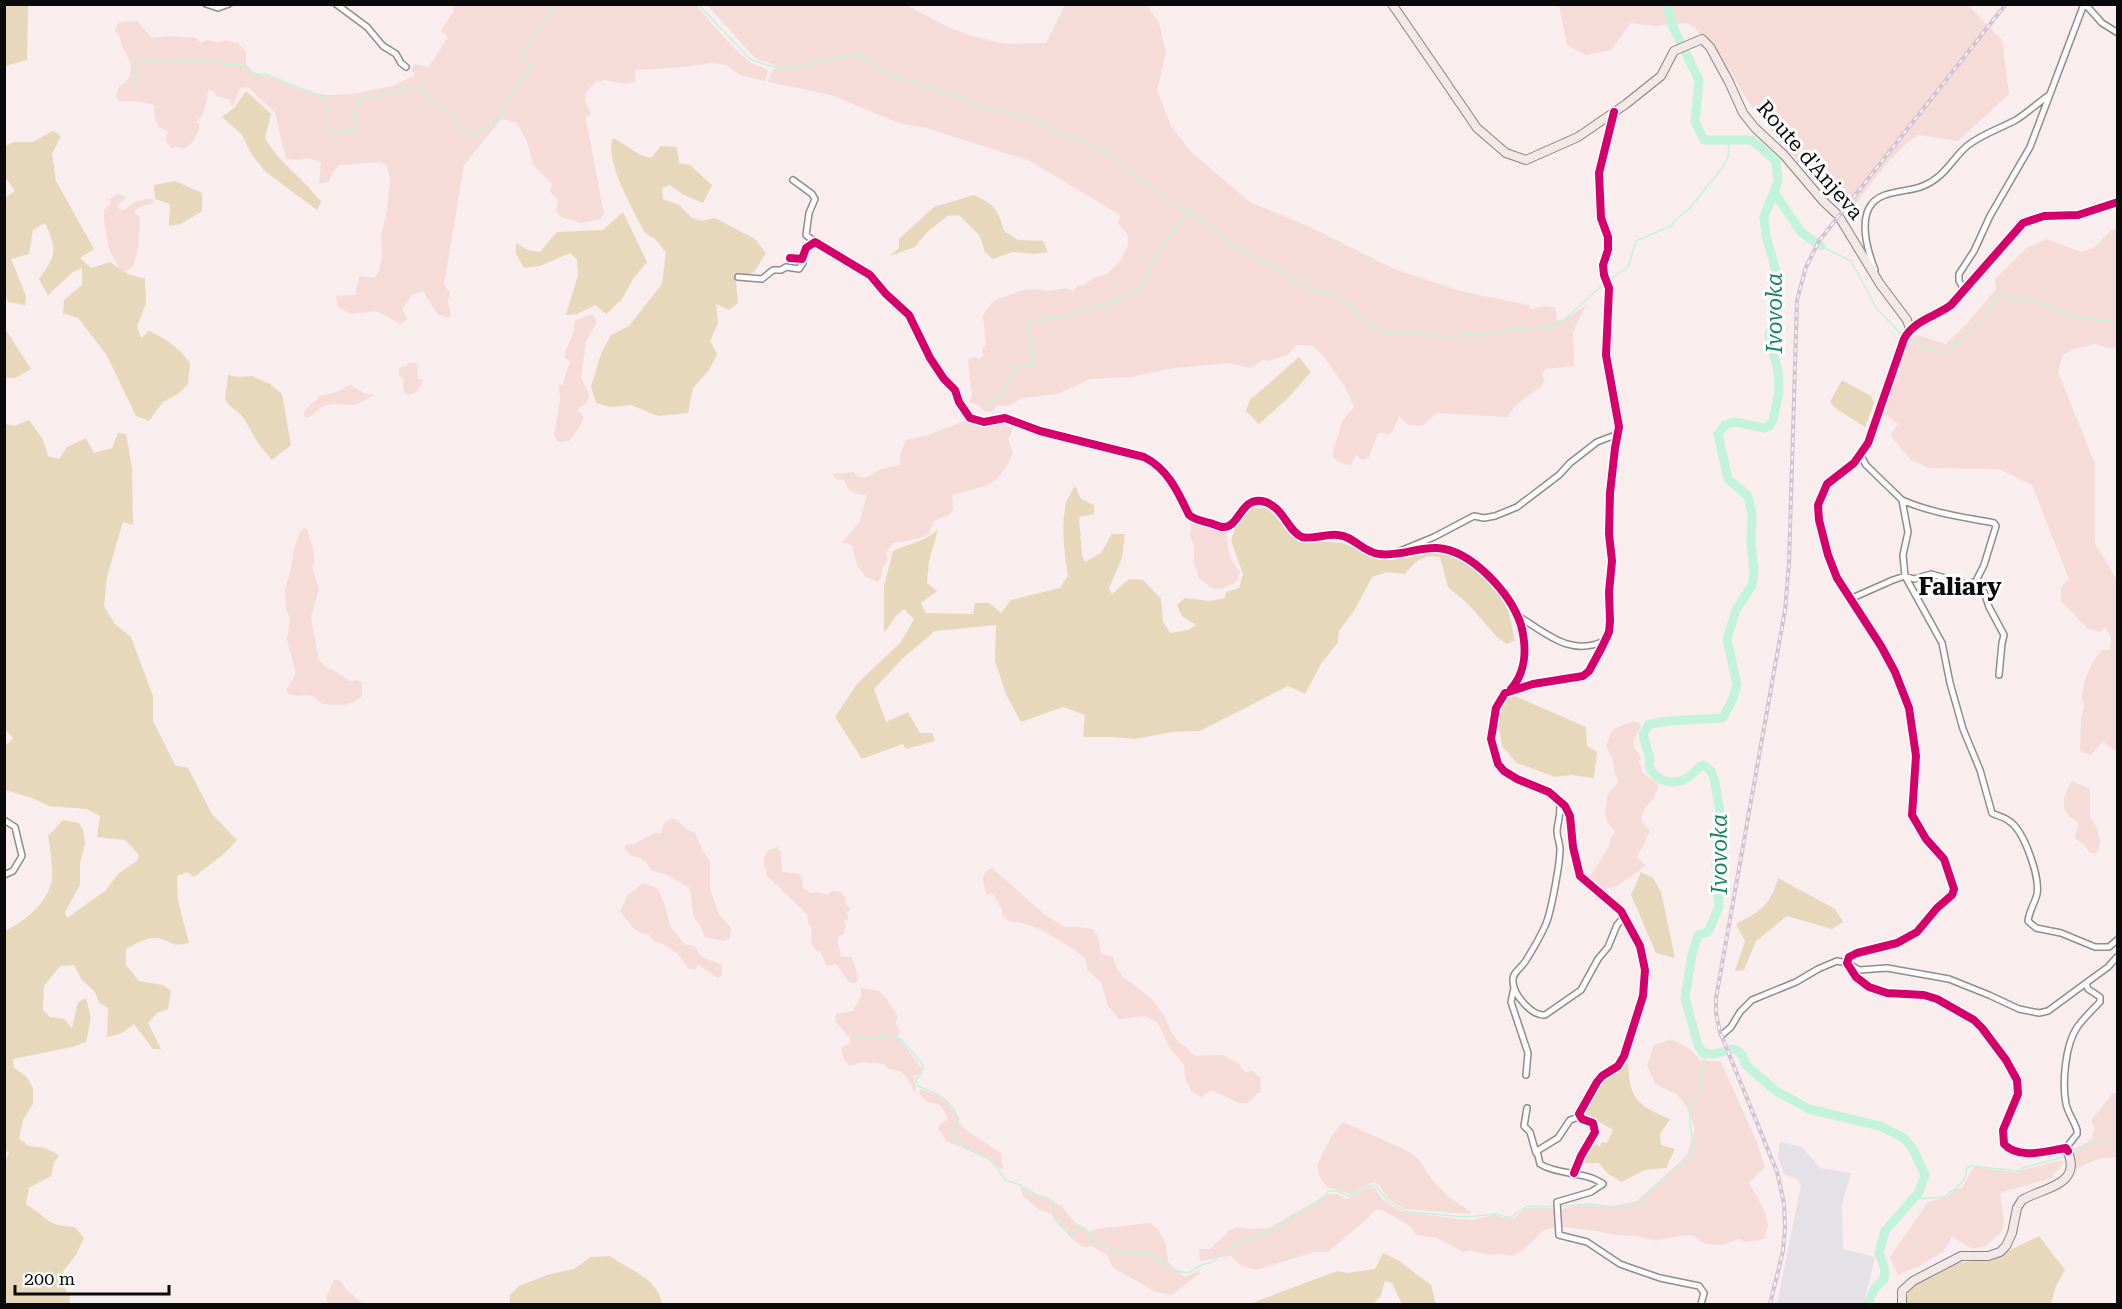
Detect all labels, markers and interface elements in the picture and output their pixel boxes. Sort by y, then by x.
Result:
street label: Route d'Anjeva [1752,96,1869,225]
water label: Ivovoka [1762,273,1787,354]
district label: Faliary [1918,573,2002,601]
water label: Ivovoka [1707,814,1732,895]
scale bar [15,1258,170,1296]
text: 200 m [24,1268,75,1289]

